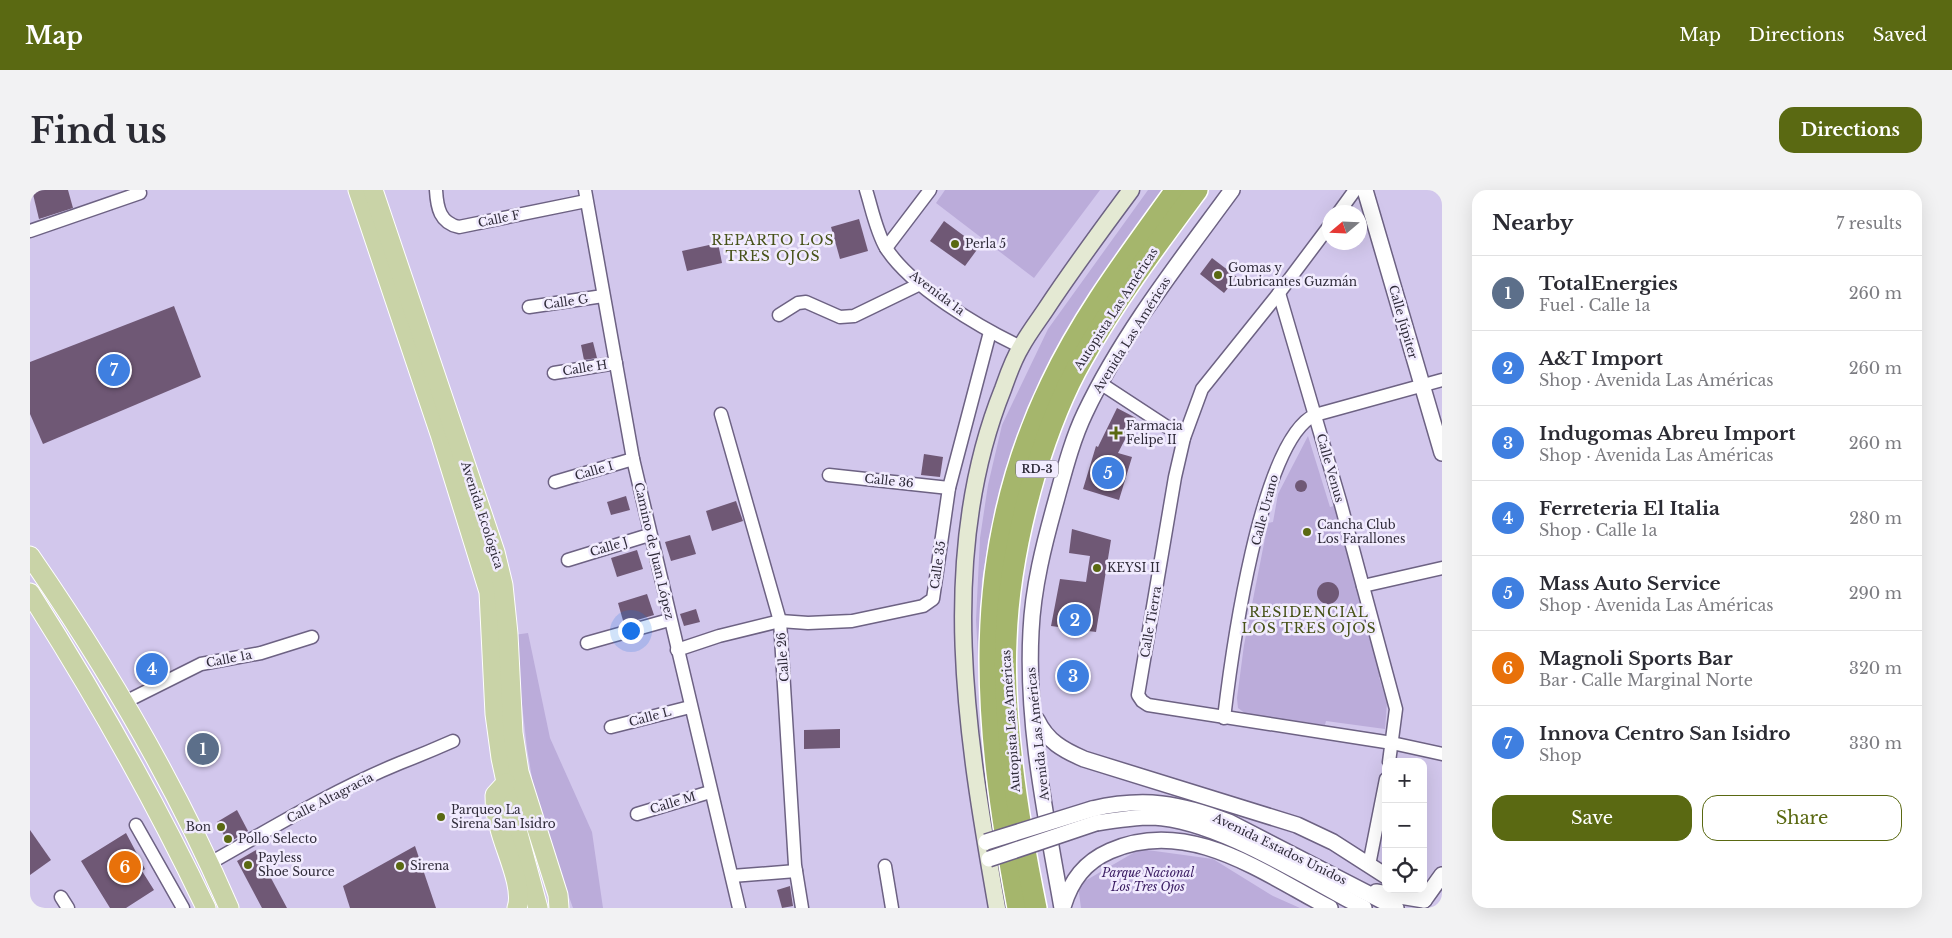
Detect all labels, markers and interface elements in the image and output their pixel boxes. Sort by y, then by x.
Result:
text: Map [25,21,83,50]
text: Map [1679,24,1721,46]
text: Directions [1749,24,1845,46]
text: Saved [1873,24,1927,46]
button: Directions [1779,107,1922,153]
text: Find us [30,109,167,152]
north arrow [1322,205,1367,250]
street label: Calle F [477,207,521,230]
text: Nearby [1492,210,1573,236]
text: 7 results [1836,213,1902,233]
district label: REPARTO LOS TRES OJOS [711,231,835,265]
place label: Perla 5 [965,236,1006,251]
marker: Perla 5 [949,238,961,250]
street label: Autopista Las Américas [1070,245,1161,374]
place label: Gomas y Lubricantes Guzmán [1228,260,1357,289]
street label: Avenida 1a [906,266,968,318]
marker: Gomas y Lubricantes Guzmán [1212,269,1224,281]
text: TotalEnergies [1539,272,1678,295]
street label: Avenida Las Américas [1089,274,1173,396]
street label: Calle Júpiter [1386,283,1421,361]
text: 1 [1505,283,1511,303]
text: 260 m [1849,283,1902,303]
street label: Calle G [543,291,590,312]
text: Fuel · Calle 1a [1539,295,1650,315]
text: A&T Import [1539,347,1663,370]
pin: 7 [98,351,130,389]
street label: Calle H [561,357,609,378]
text: 2 [1503,358,1513,378]
text: 260 m [1849,358,1902,378]
text: Shop · Avenida Las Américas [1539,370,1774,390]
place label: Farmacia Felipe II [1126,418,1183,447]
text: Indugomas Abreu Import [1539,422,1796,445]
marker: Farmacia Felipe II [1110,427,1122,439]
street label: Calle Venus [1313,432,1347,504]
text: 3 [1503,433,1513,453]
text: 260 m [1849,433,1902,453]
text: Shop · Avenida Las Américas [1539,445,1774,465]
pin: 5 [1092,454,1124,492]
street label: Avenida Ecológica [458,458,507,571]
street label: Calle I [573,458,615,483]
road number: RD-3 [1016,460,1058,478]
street label: Calle 36 [864,470,915,491]
street label: Calle Urano [1248,473,1281,547]
street label: Camino de Juan López [631,481,678,621]
text: Ferreteria El Italia [1539,497,1720,520]
text: 4 [1503,508,1513,528]
text: 280 m [1849,508,1902,528]
place label: Cancha Club Los Farallones [1317,517,1405,546]
text: Shop · Calle 1a [1539,520,1657,540]
marker: Cancha Club Los Farallones [1301,526,1313,538]
street label: Calle J [588,534,630,559]
street label: Calle 35 [927,540,948,590]
place label: KEYSI II [1107,560,1160,575]
marker: KEYSI II [1091,562,1103,574]
text: Mass Auto Service [1539,572,1721,595]
text: 5 [1503,583,1513,603]
text: 290 m [1849,583,1902,603]
street label: Calle Tierra [1137,585,1164,659]
text: Shop · Avenida Las Américas [1539,595,1774,615]
pin: 2 [1059,601,1091,639]
district label: RESIDENCIAL LOS TRES OJOS [1241,603,1377,637]
your location [618,618,644,644]
street label: Calle 26 [773,632,792,682]
street label: Calle 1a [205,647,253,670]
text: Magnoli Sports Bar [1539,647,1733,670]
street label: Autopista Las Américas [998,649,1023,794]
pin: 4 [136,650,168,688]
pin: 3 [1057,657,1089,695]
text: 6 [1503,658,1513,678]
text: 320 m [1849,658,1902,678]
street label: Avenida Las Américas [1023,667,1052,803]
text: Bar · Calle Marginal Norte [1539,670,1753,690]
street label: Calle L [627,704,673,729]
text: Innova Centro San Isidro [1539,722,1791,745]
pin: 1 [187,730,219,768]
text: 7 [1504,733,1512,753]
text: 330 m [1849,733,1902,753]
text: Shop [1539,745,1582,765]
map controls [1382,758,1427,893]
button: + [1382,758,1427,803]
street label: Calle Altagracia [284,769,376,826]
street label: Calle M [648,788,698,817]
button: Save [1492,795,1692,841]
button: Share [1702,795,1902,841]
place label: Parqueo La Sirena San Isidro [451,802,556,831]
button: − [1382,803,1427,848]
street label: Avenida Estados Unidos [1210,809,1349,887]
marker: Parqueo La Sirena San Isidro [435,811,447,823]
place label: Bon [186,819,211,834]
marker: Bon [215,821,227,833]
place label: Pollo Selecto [238,831,317,846]
marker: Pollo Selecto [222,833,234,845]
pin: 6 [109,848,141,886]
button: locate [1382,848,1427,893]
place label: Payless Shoe Source [258,850,335,879]
place label: Sirena [410,858,450,873]
marker: Payless Shoe Source [242,859,254,871]
marker: Sirena [394,860,406,872]
park label: Parque Nacional Los Tres Ojos [1101,865,1194,894]

